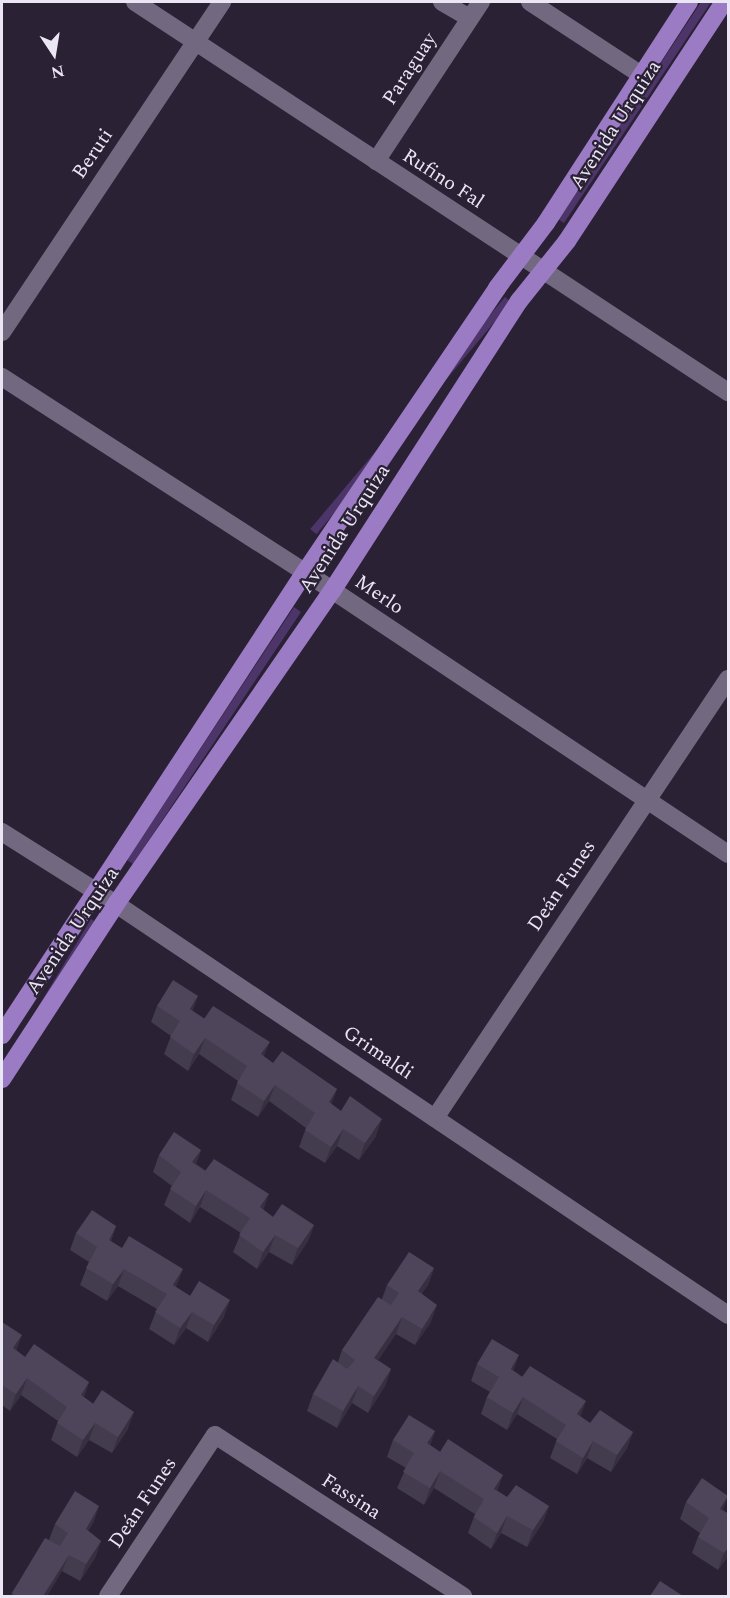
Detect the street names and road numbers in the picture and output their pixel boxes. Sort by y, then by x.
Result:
street label: Paraguay [378,28,442,110]
street label: Avenida Urquiza [565,56,667,194]
street label: Beruti [68,124,118,184]
street label: Rufino Fal [398,144,488,214]
street label: Avenida Urquiza [294,460,396,598]
street label: Merlo [350,570,408,620]
street label: Deán Funes [523,836,601,936]
street label: Avenida Urquiza [21,863,125,999]
street label: Grimaldi [338,1021,418,1085]
street label: Deán Funes [104,1453,182,1553]
street label: Fassina [317,1469,385,1525]

